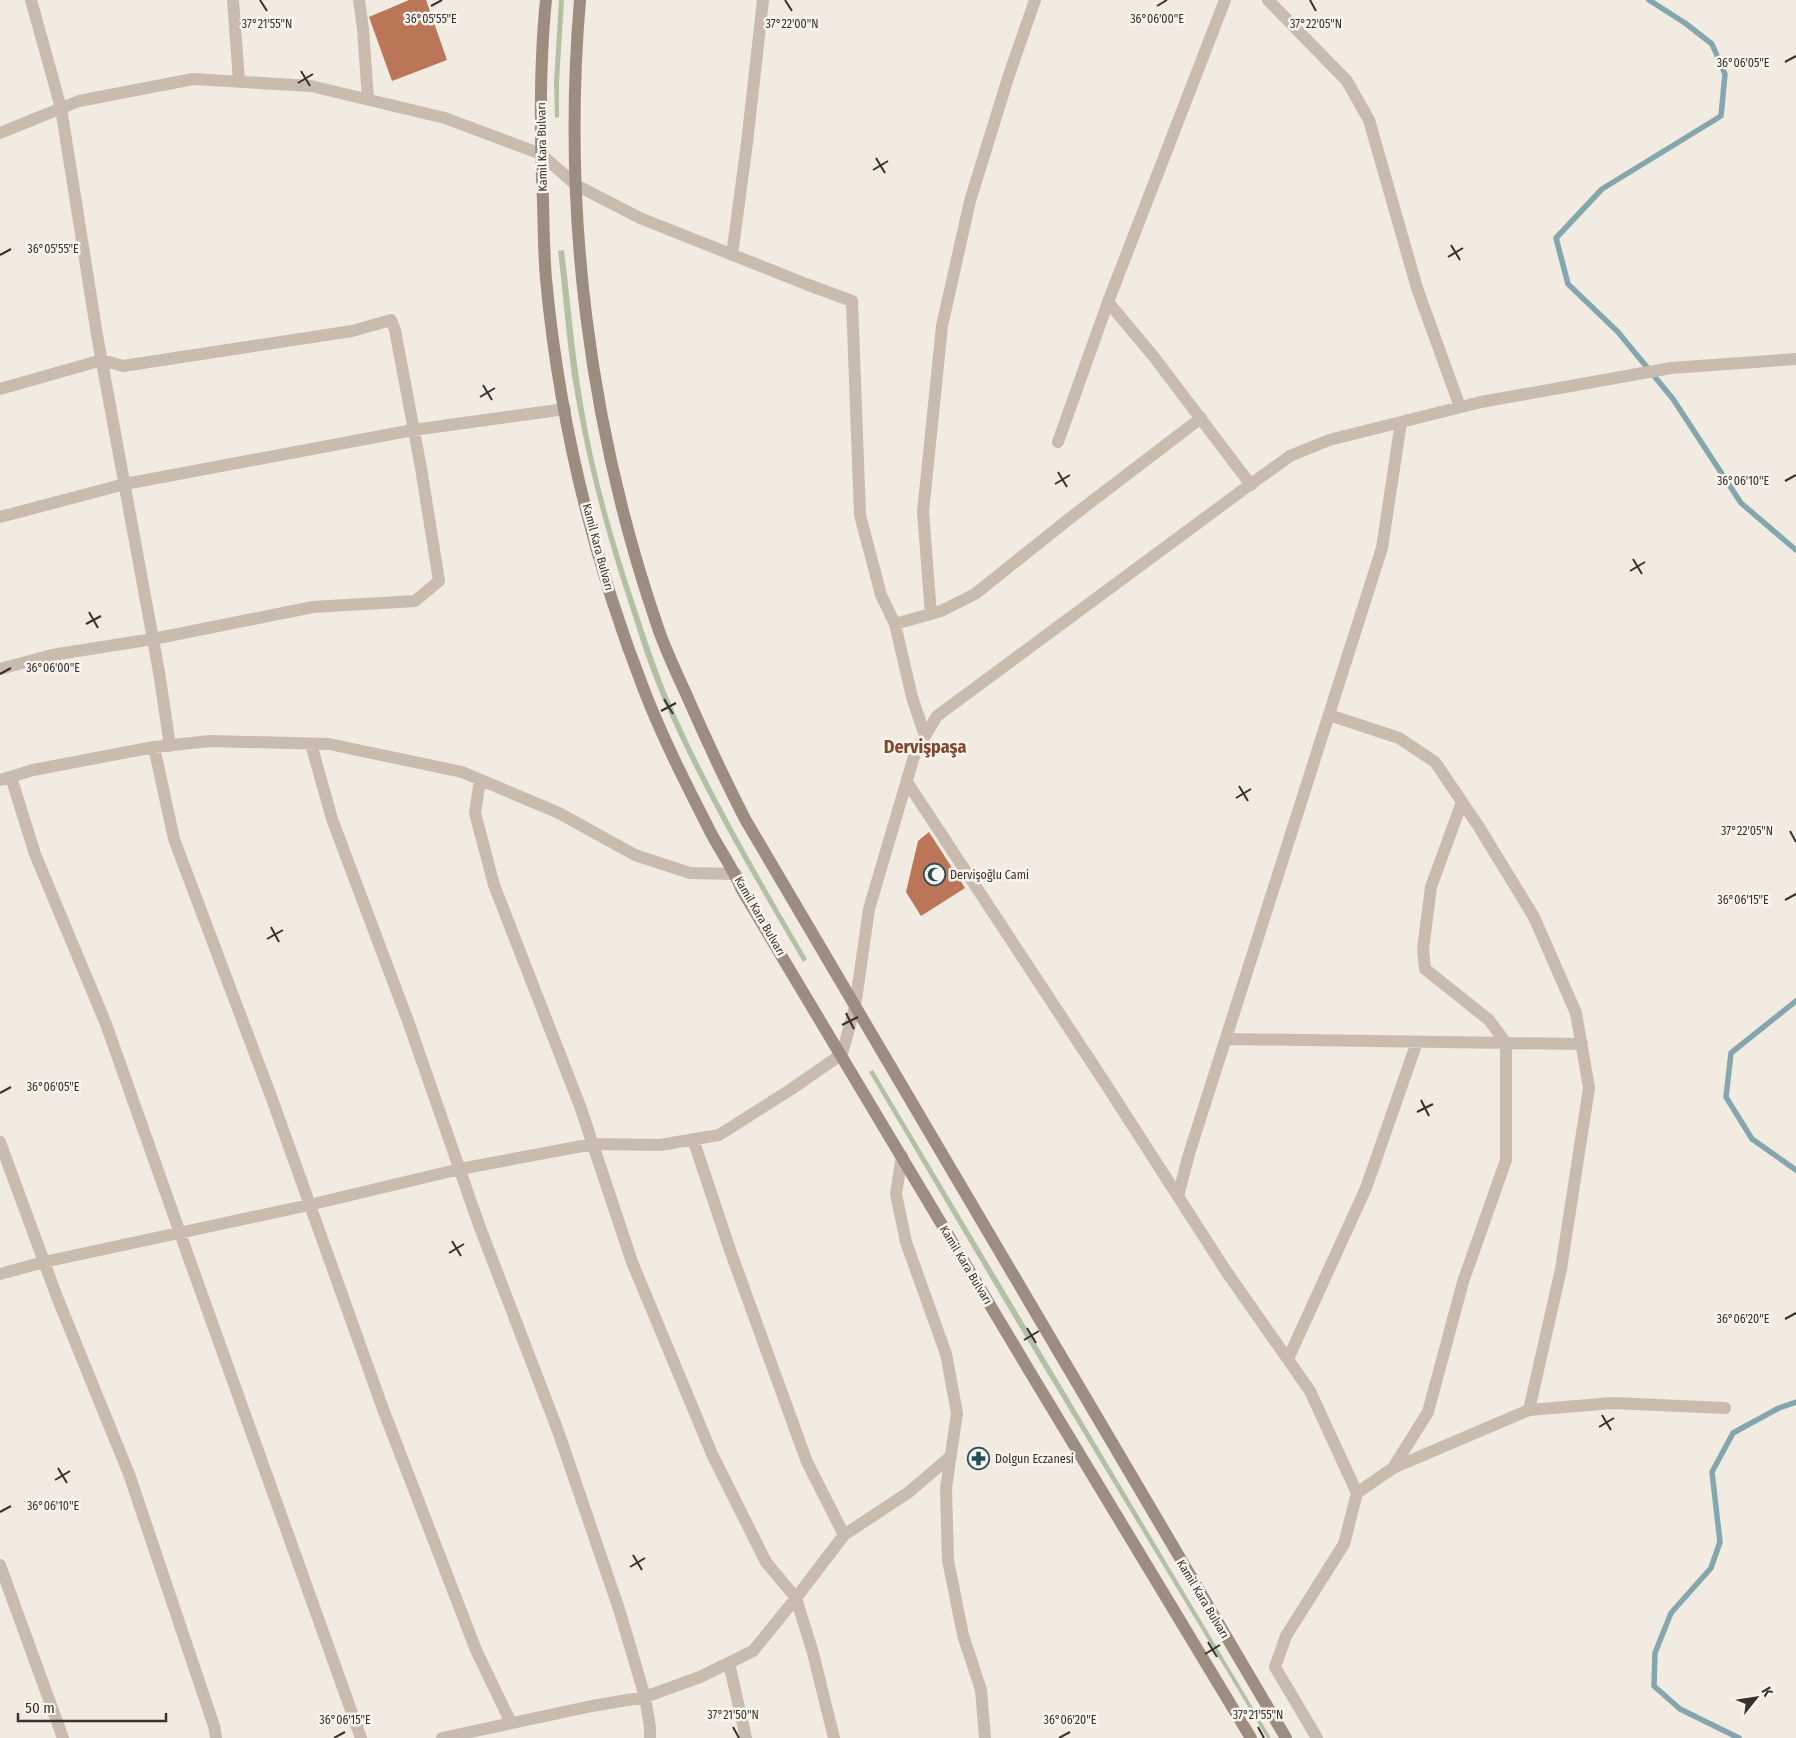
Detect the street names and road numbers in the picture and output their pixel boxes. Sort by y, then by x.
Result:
street label: Kamil Kara Bulvarı [534,102,550,192]
street label: Kamil Kara Bulvarı [580,502,616,592]
street label: Kamil Kara Bulvarı [732,874,788,958]
street label: Kamil Kara Bulvarı [937,1223,995,1307]
street label: Kamil Kara Bulvarı [1174,1557,1232,1641]

